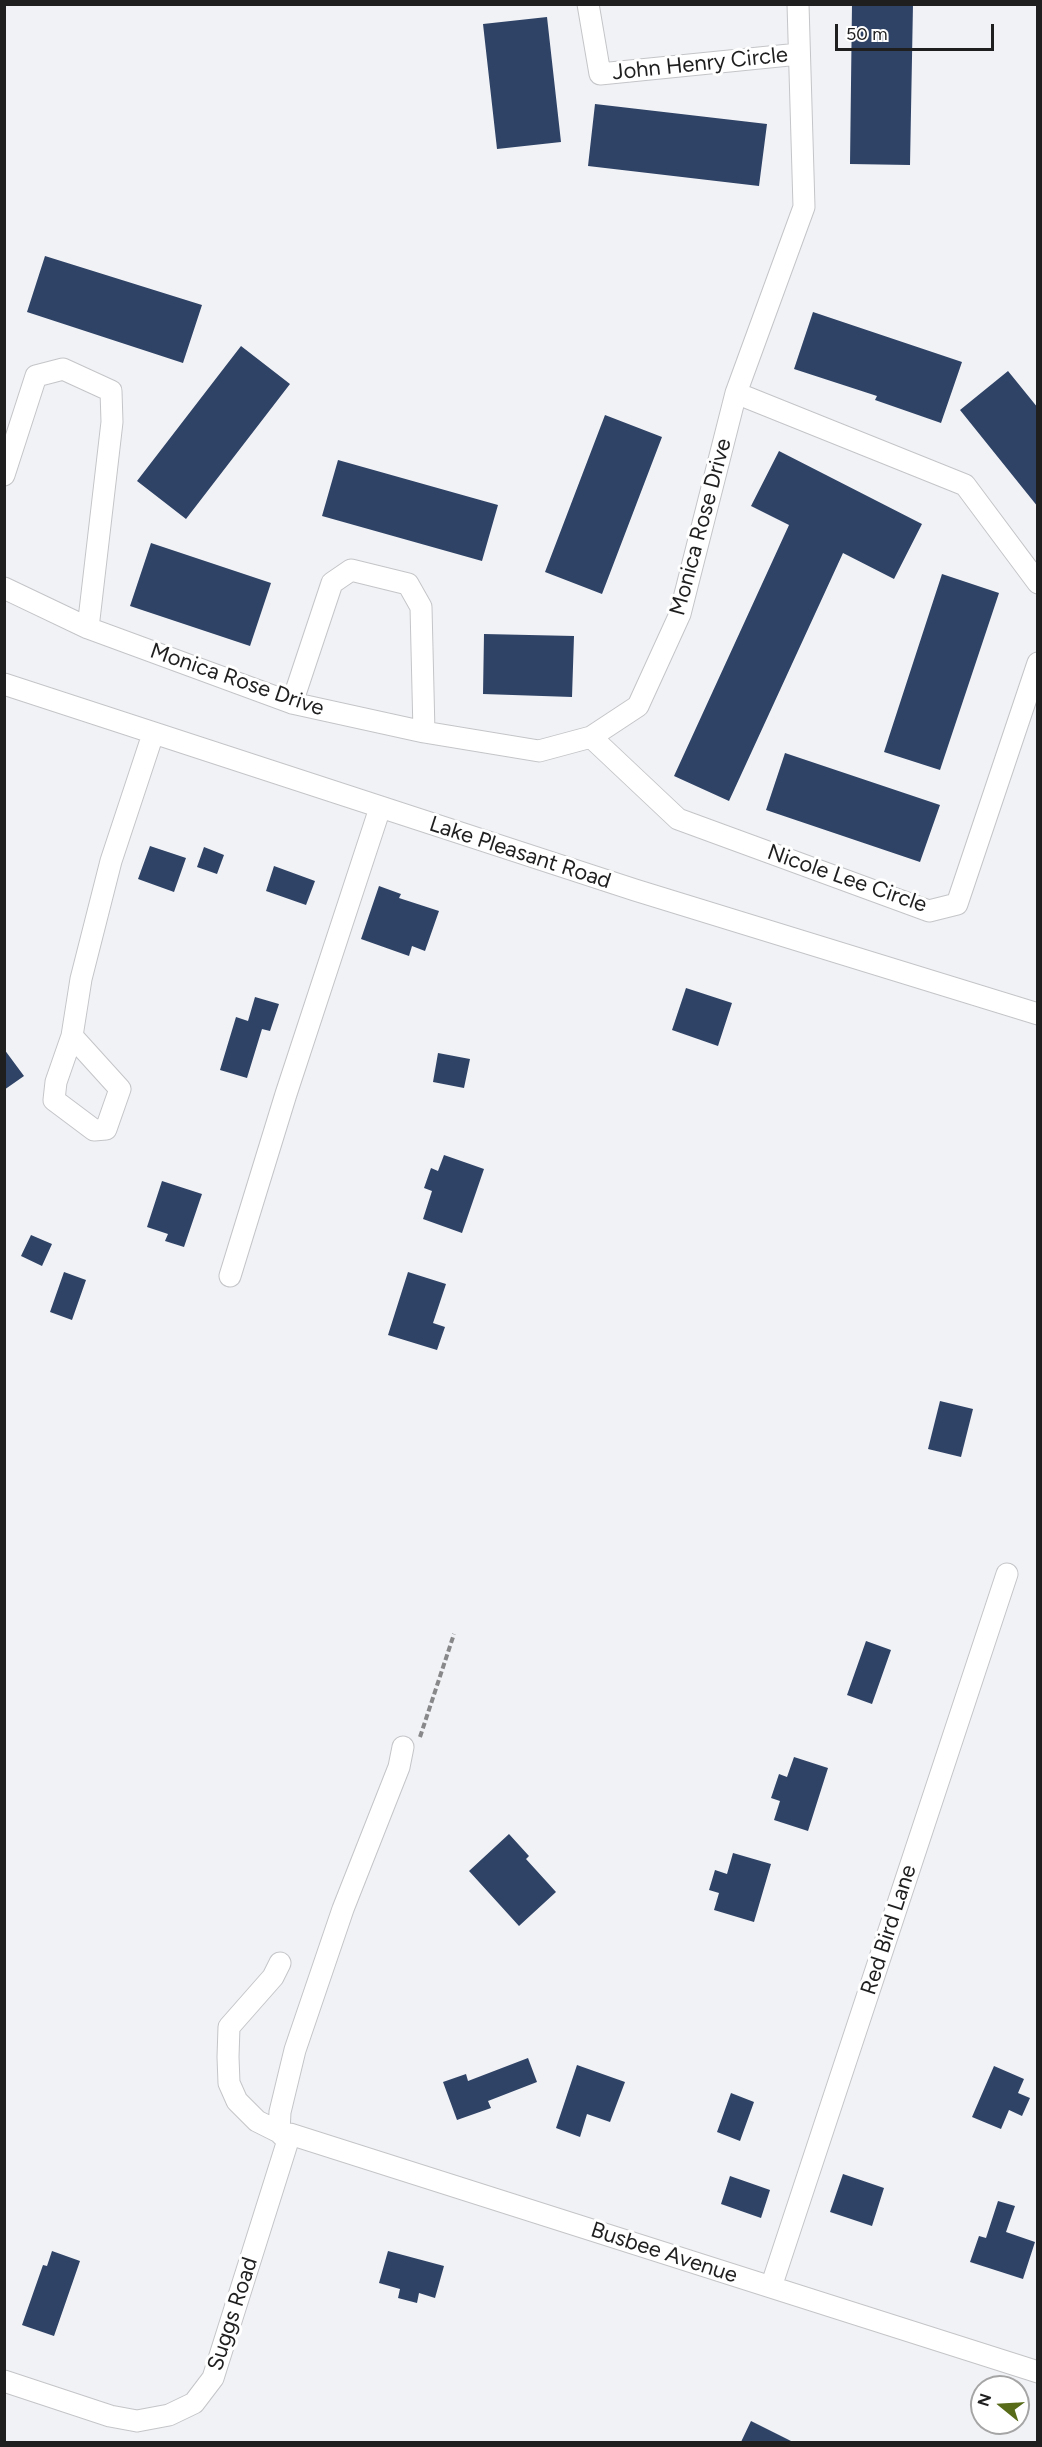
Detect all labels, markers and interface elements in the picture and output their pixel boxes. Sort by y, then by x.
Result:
scale bar [838,12,997,50]
text: 50 m [846,23,888,45]
street label: John Henry Circle [611,42,789,86]
street label: Monica Rose Drive [665,435,737,619]
street label: Monica Rose Drive [146,638,328,722]
street label: Lake Pleasant Road [426,811,614,895]
street label: Nicole Lee Circle [764,839,930,919]
street label: Red Bird Lane [856,1862,922,1998]
street label: Busbee Avenue [587,2217,741,2289]
street label: Suggs Road [202,2254,264,2374]
north arrow [970,2375,1030,2435]
text: N [973,2391,995,2409]

